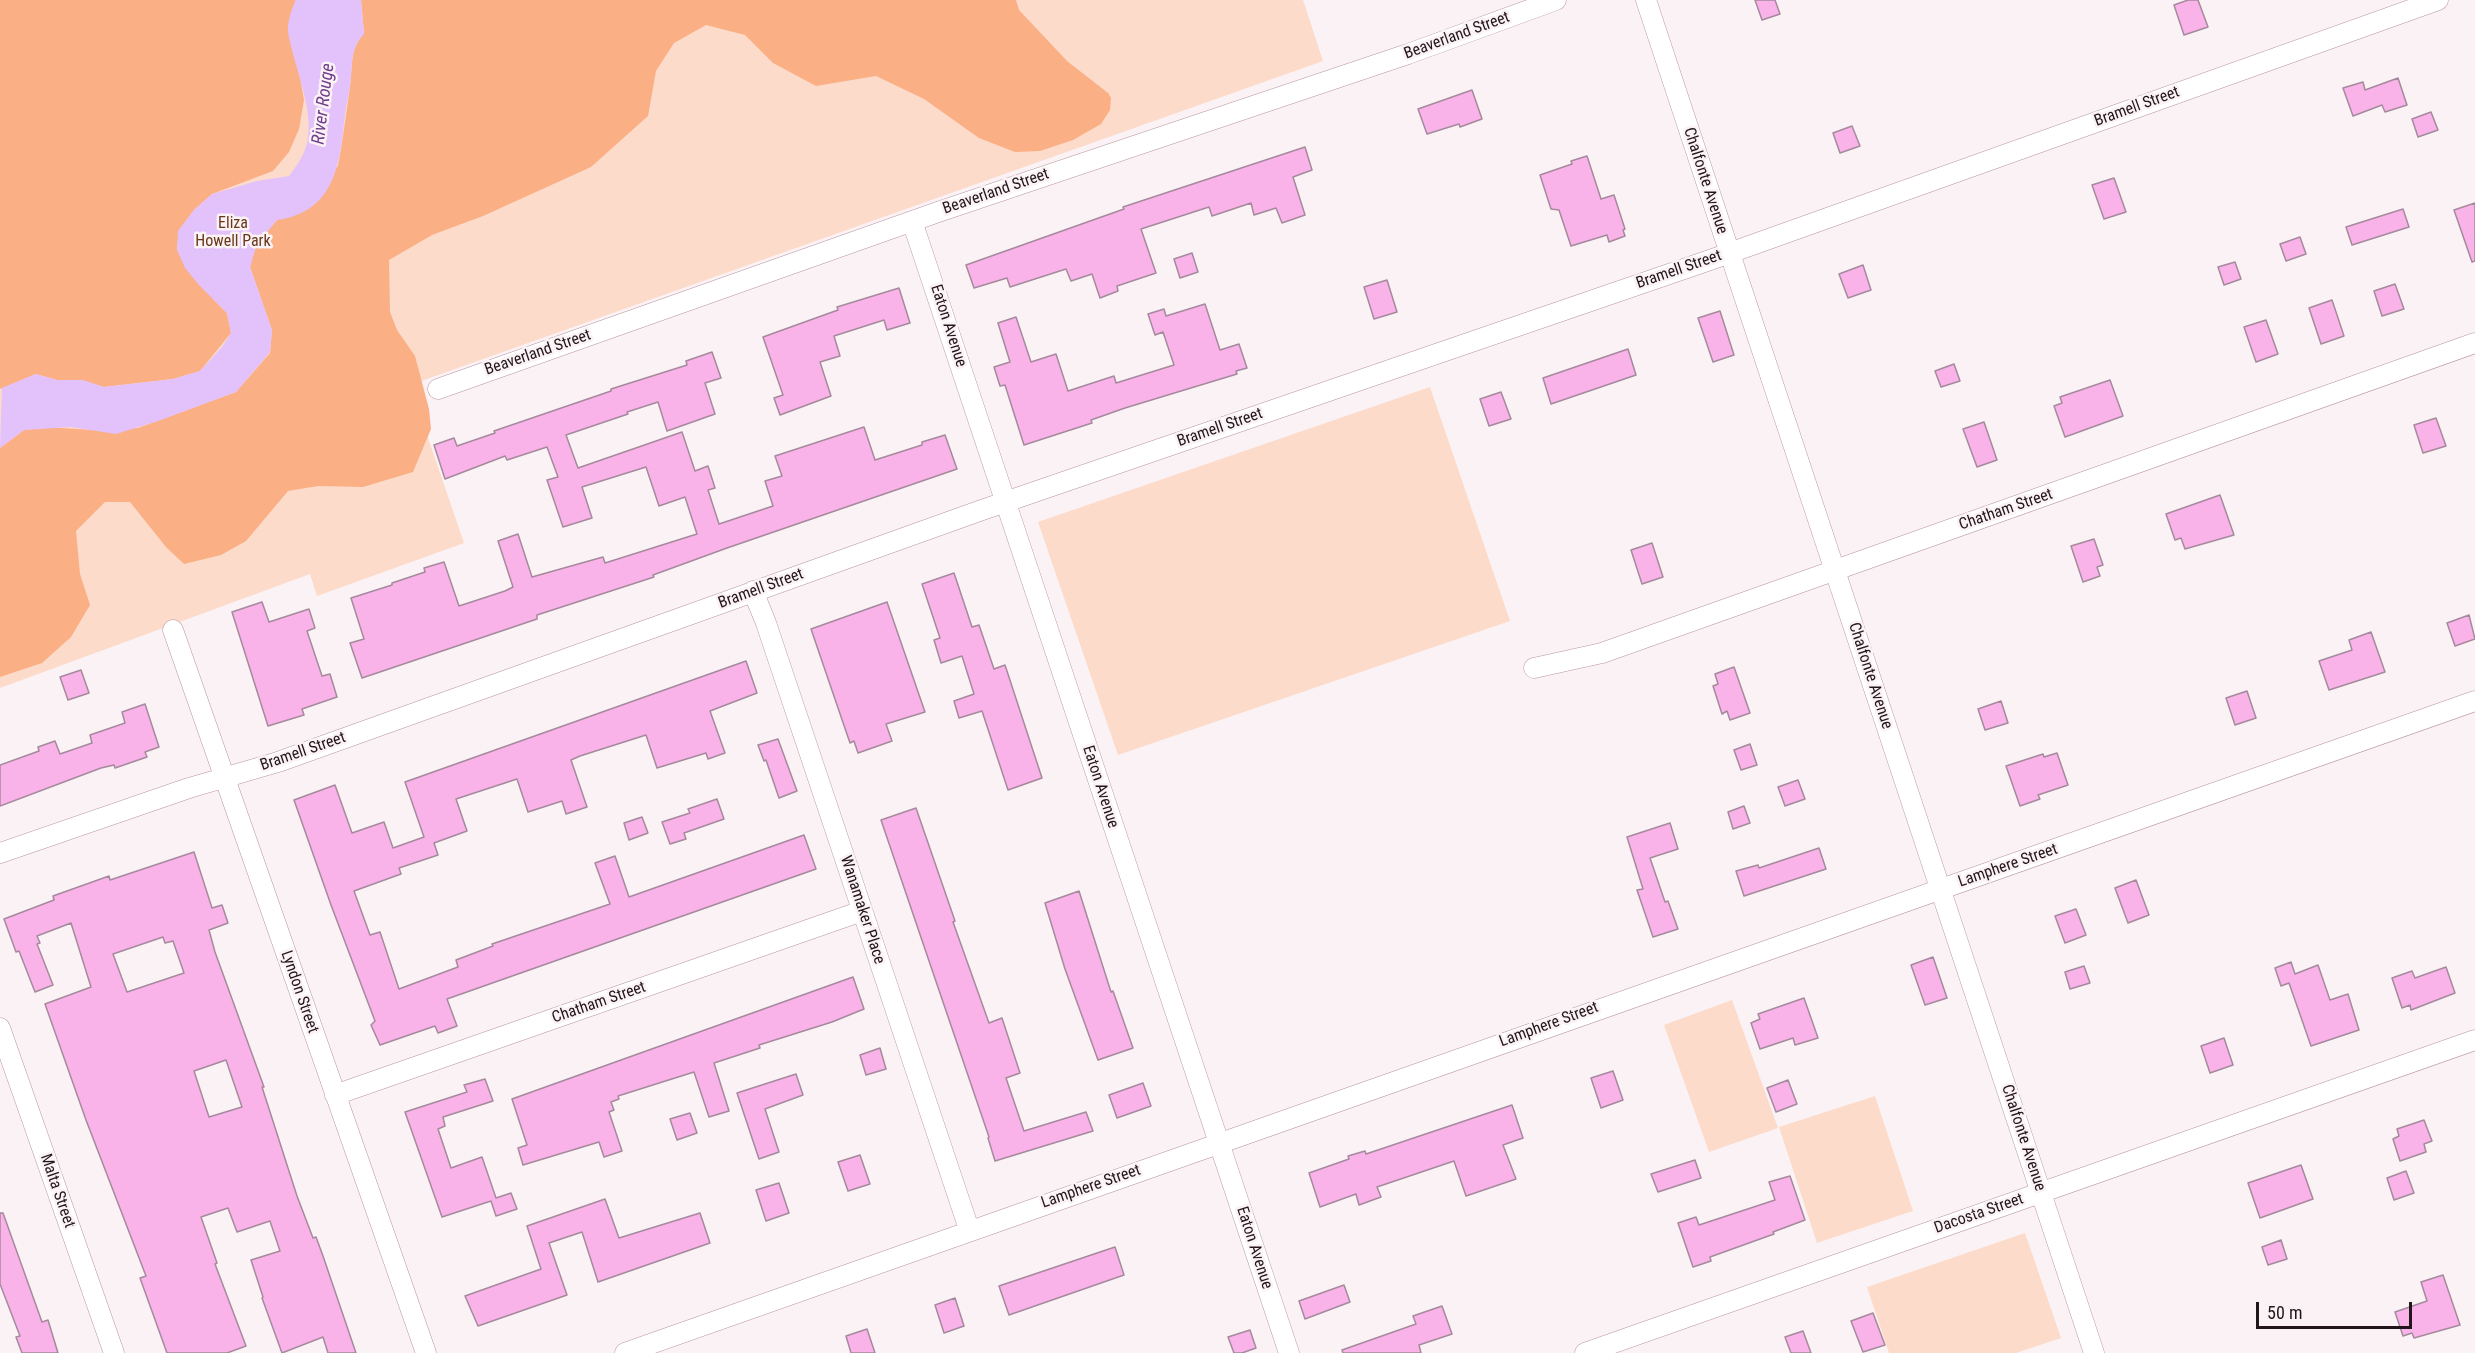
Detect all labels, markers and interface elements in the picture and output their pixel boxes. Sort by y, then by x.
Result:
street label: Beaverland Street [1402,8,1512,64]
water label: River Rouge [308,62,340,146]
street label: Bramell Street [2092,83,2182,131]
street label: Chalfonte Avenue [1679,125,1731,237]
street label: Beaverland Street [940,165,1052,219]
park label: Eliza Howell Park [195,214,271,252]
street label: Bramell Street [1634,246,1724,294]
street label: Eaton Avenue [926,282,970,370]
street label: Beaverland Street [482,326,594,380]
street label: Bramell Street [1175,404,1265,452]
street label: Chatham Street [1957,485,2055,535]
street label: Bramell Street [716,565,806,613]
street label: Chalfonte Avenue [1844,620,1896,732]
street label: Bramell Street [258,728,348,776]
street label: Eaton Avenue [1078,743,1122,831]
street label: Lamphere Street [1956,840,2060,892]
street label: Wanamaker Place [835,853,889,967]
street label: Lyndon Street [276,948,322,1036]
street label: Chatham Street [550,978,648,1028]
street label: Lamphere Street [1497,998,1601,1052]
street label: Chalfonte Avenue [1997,1082,2049,1194]
street label: Malta Street [35,1151,79,1231]
street label: Lamphere Street [1039,1161,1143,1213]
street label: Dacosta Street [1932,1190,2026,1238]
street label: Eaton Avenue [1232,1204,1276,1292]
scale bar [2259,1290,2415,1328]
text: 50 m [2267,1302,2302,1323]

